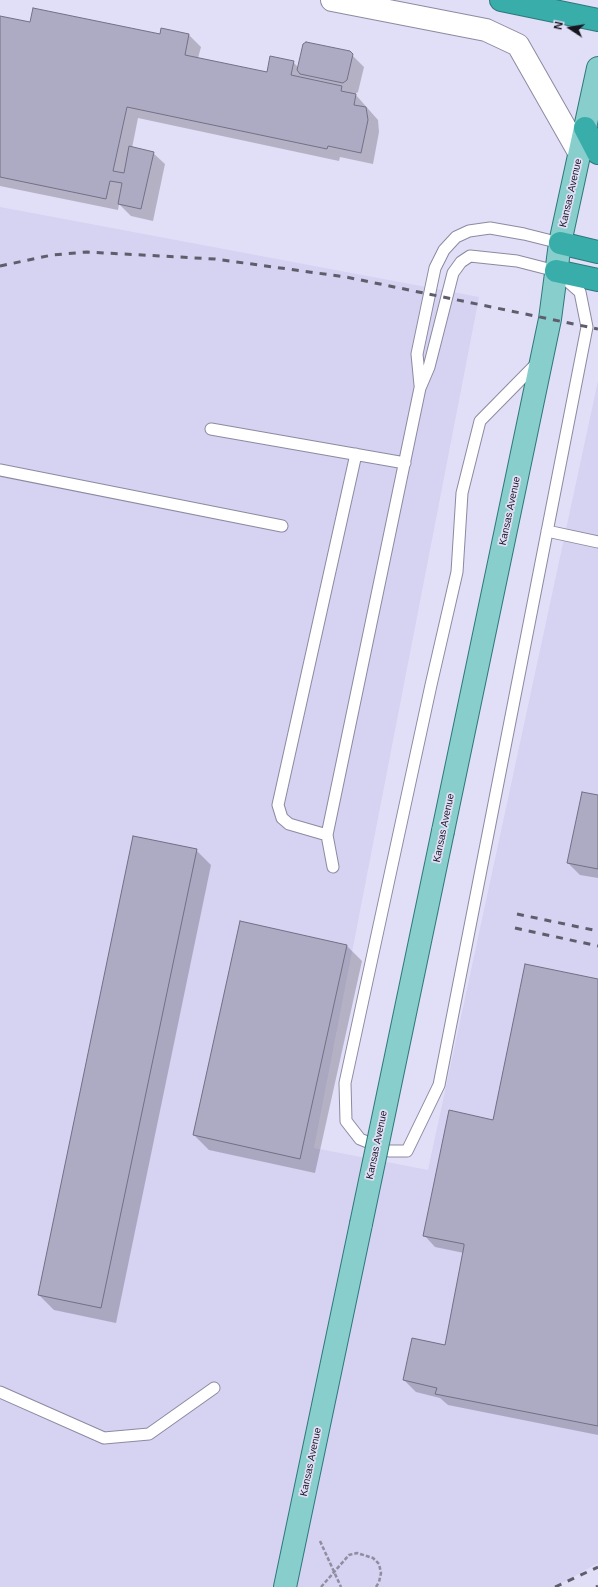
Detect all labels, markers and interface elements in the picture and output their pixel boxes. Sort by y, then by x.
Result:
north arrow [550,8,590,48]
text: N [552,20,565,31]
street label: Kansas Avenue [557,158,585,228]
street label: Kansas Avenue [497,476,523,546]
street label: Kansas Avenue [431,793,457,863]
street label: Kansas Avenue [364,1110,390,1180]
street label: Kansas Avenue [298,1427,324,1497]

